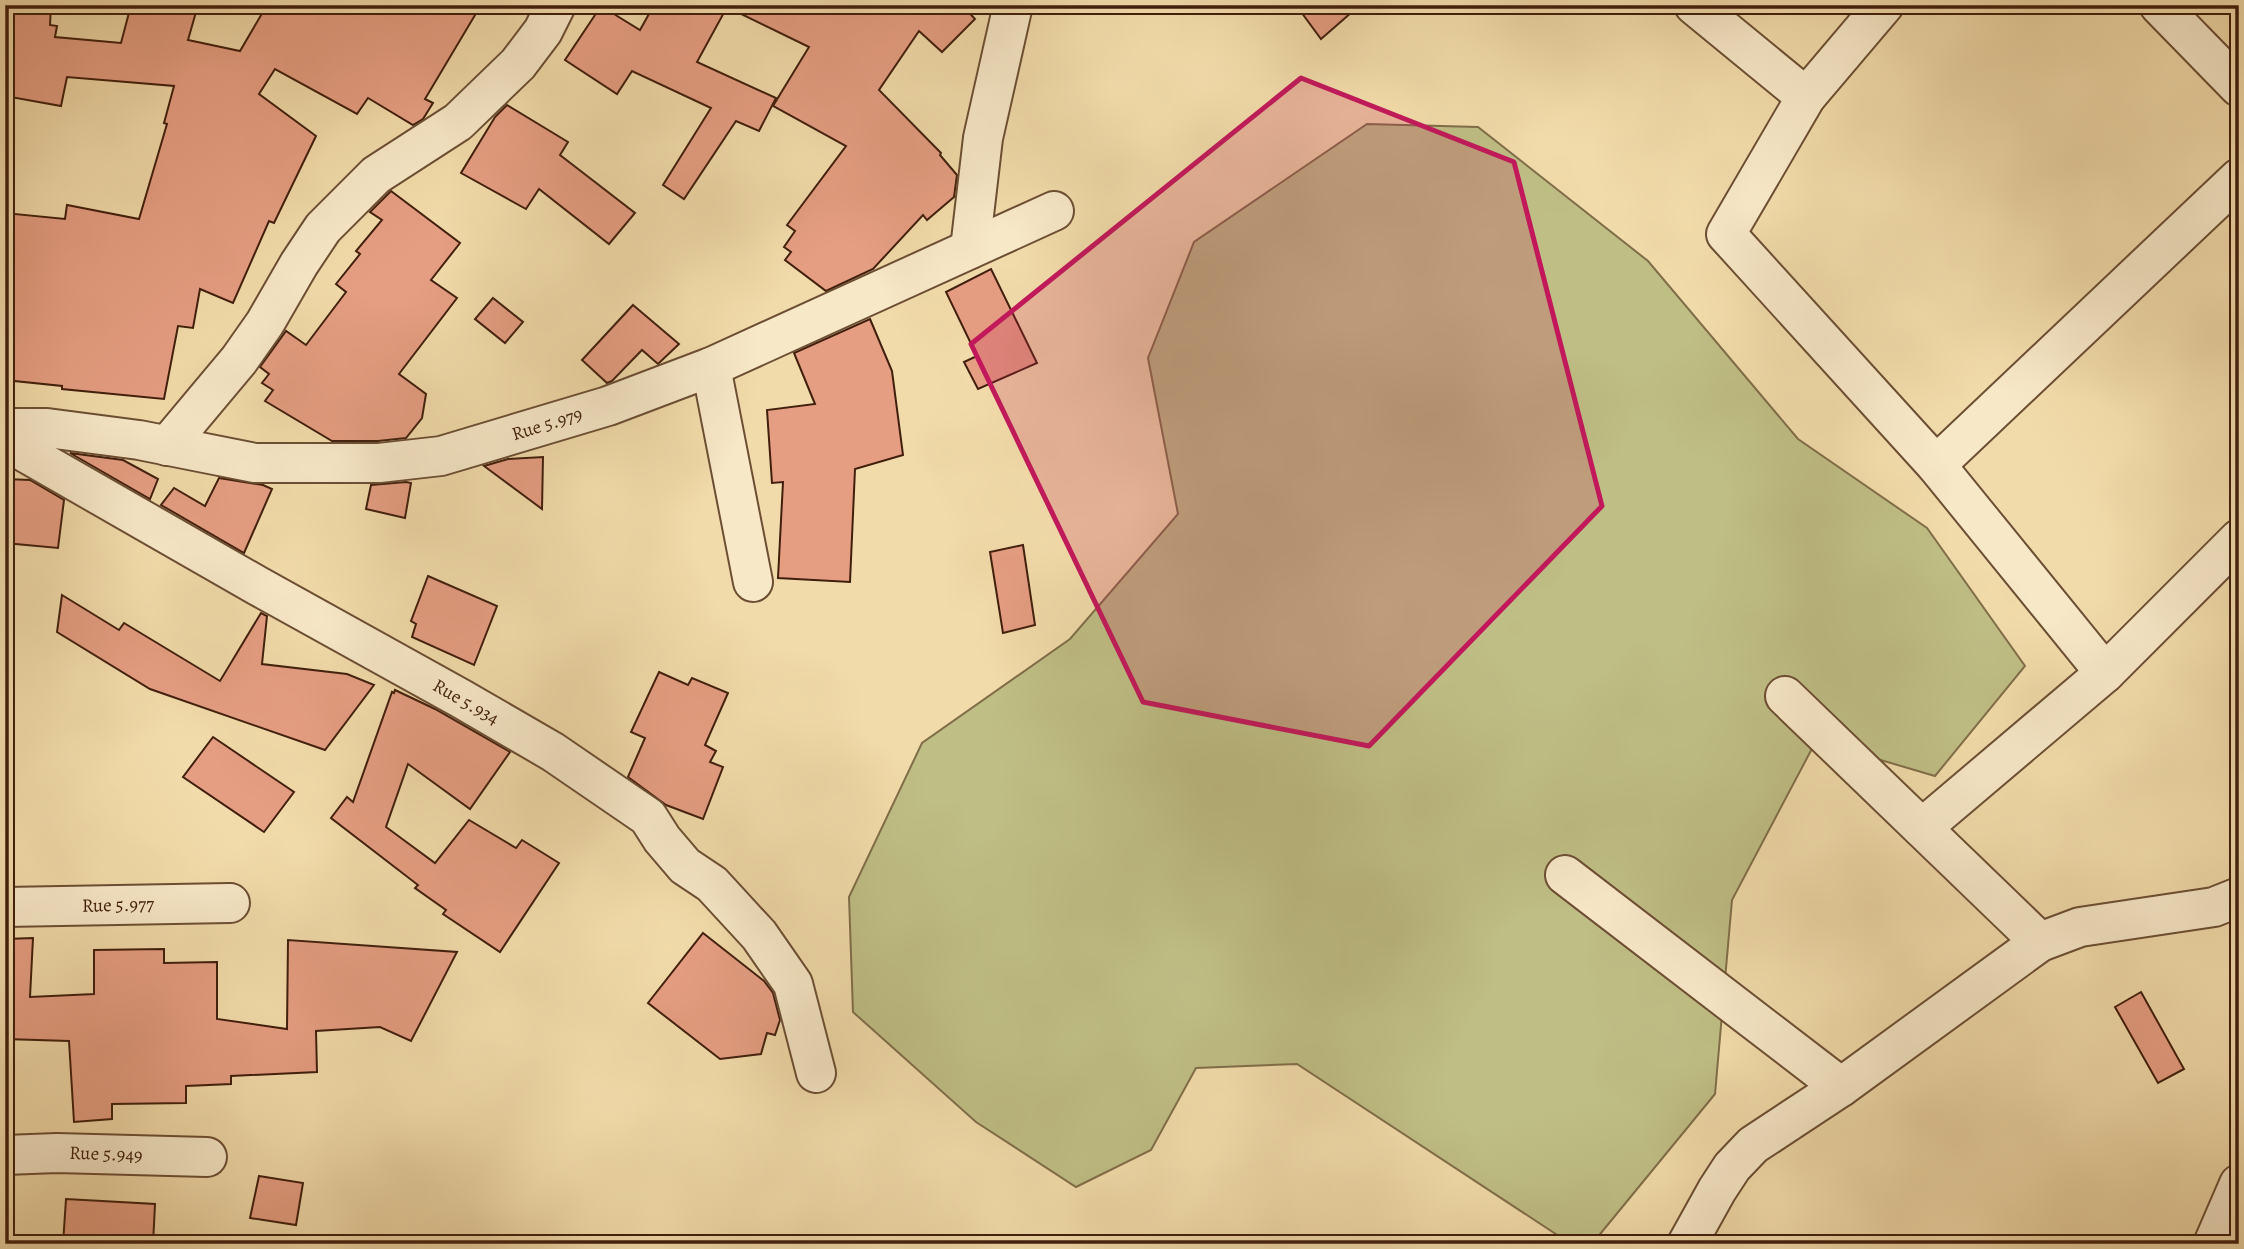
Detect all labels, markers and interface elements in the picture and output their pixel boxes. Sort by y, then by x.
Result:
street label: Rue 5.979 [508,401,586,447]
street label: Rue 5.934 [428,673,504,732]
street label: Rue 5.977 [82,891,154,919]
street label: Rue 5.949 [69,1140,143,1168]

